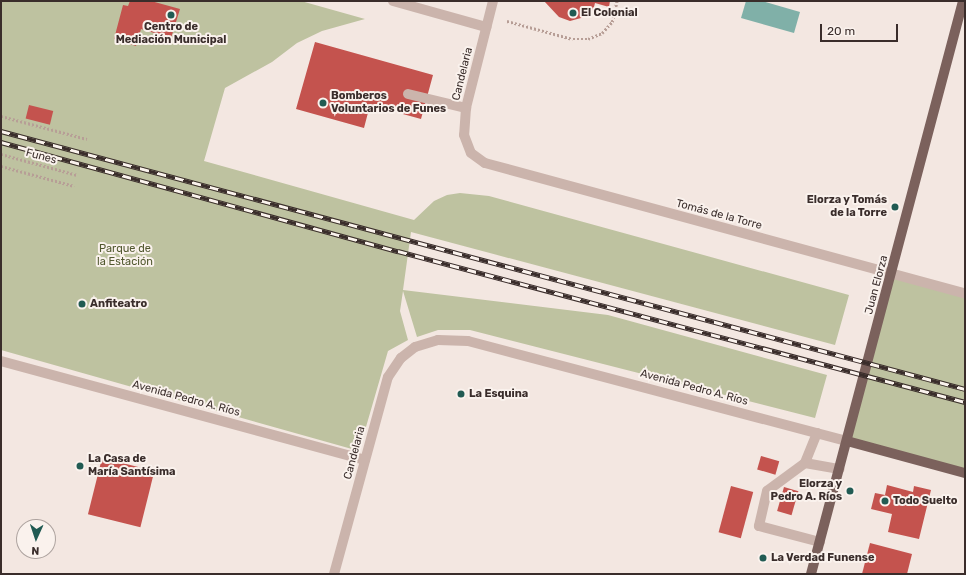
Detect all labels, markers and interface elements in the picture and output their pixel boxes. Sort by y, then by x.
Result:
place label: El Colonial [581,6,638,20]
marker: El Colonial [568,8,578,18]
marker: Centro de Mediación Municipal [166,10,176,20]
scale bar [822,16,900,42]
place label: Centro de Mediación Municipal [116,21,226,47]
text: 20 m [827,24,855,38]
street label: Candelaria [450,46,476,102]
place label: Bomberos Voluntarios de Funes [331,90,446,116]
marker: Bomberos Voluntarios de Funes [318,98,328,108]
street label: Funes [24,147,58,167]
place label: Elorza y Tomás de la Torre [806,194,887,220]
street label: Tomás de la Torre [674,197,764,233]
marker: Elorza y Tomás de la Torre [890,202,900,212]
park label: Parque de la Estación [97,243,153,269]
street label: Juan Elorza [863,254,891,316]
place label: Anfiteatro [90,297,147,311]
marker: Anfiteatro [77,299,87,309]
street label: Avenida Pedro A. Ríos [639,367,749,409]
street label: Avenida Pedro A. Ríos [131,378,241,420]
place label: La Esquina [469,387,528,401]
marker: La Esquina [456,389,466,399]
street label: Candelaria [342,425,368,481]
place label: La Casa de María Santísima [88,453,175,479]
marker: La Casa de María Santísima [75,461,85,471]
place label: Elorza y Pedro A. Ríos [770,478,842,504]
marker: Elorza y Pedro A. Ríos [845,486,855,496]
place label: Todo Suelto [893,494,958,508]
marker: Todo Suelto [880,496,890,506]
north arrow [16,519,56,559]
text: N [31,544,40,557]
place label: La Verdad Funense [771,551,875,565]
marker: La Verdad Funense [758,553,768,563]

